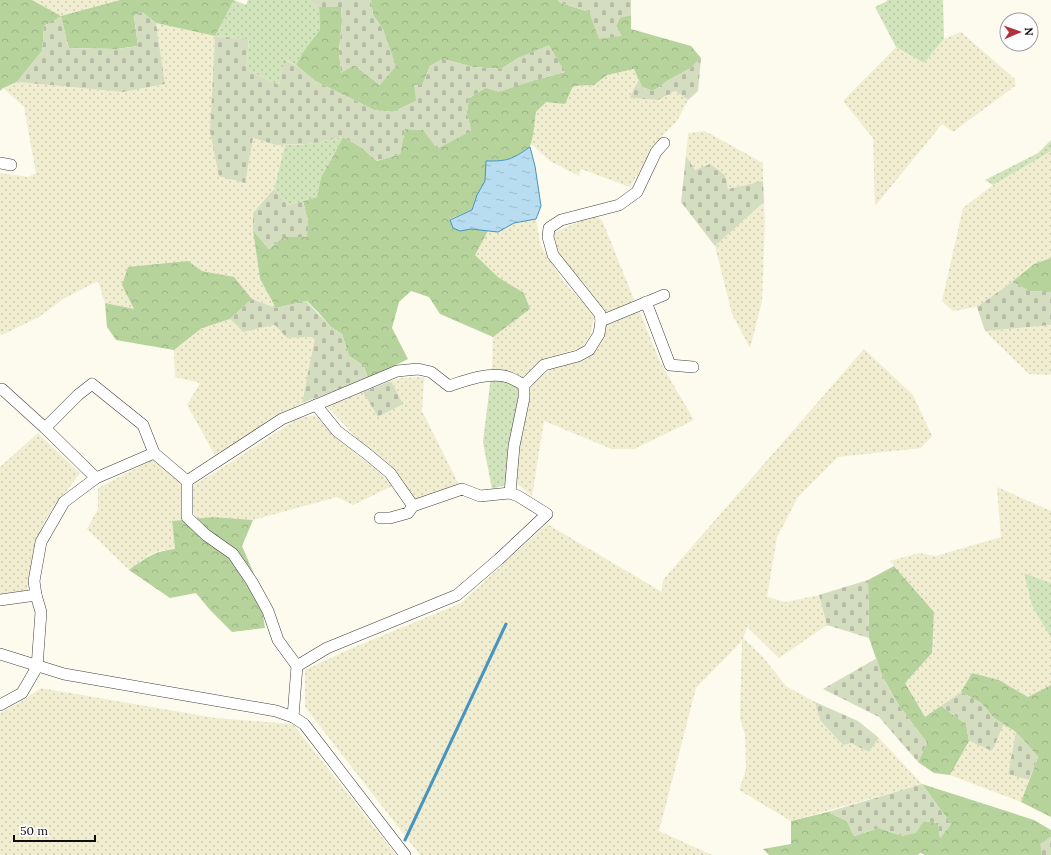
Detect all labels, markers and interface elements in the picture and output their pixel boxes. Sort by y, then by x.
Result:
north arrow [999,12,1039,52]
text: N [1022,27,1036,37]
scale bar [14,817,95,843]
text: 50 m [20,823,48,838]

